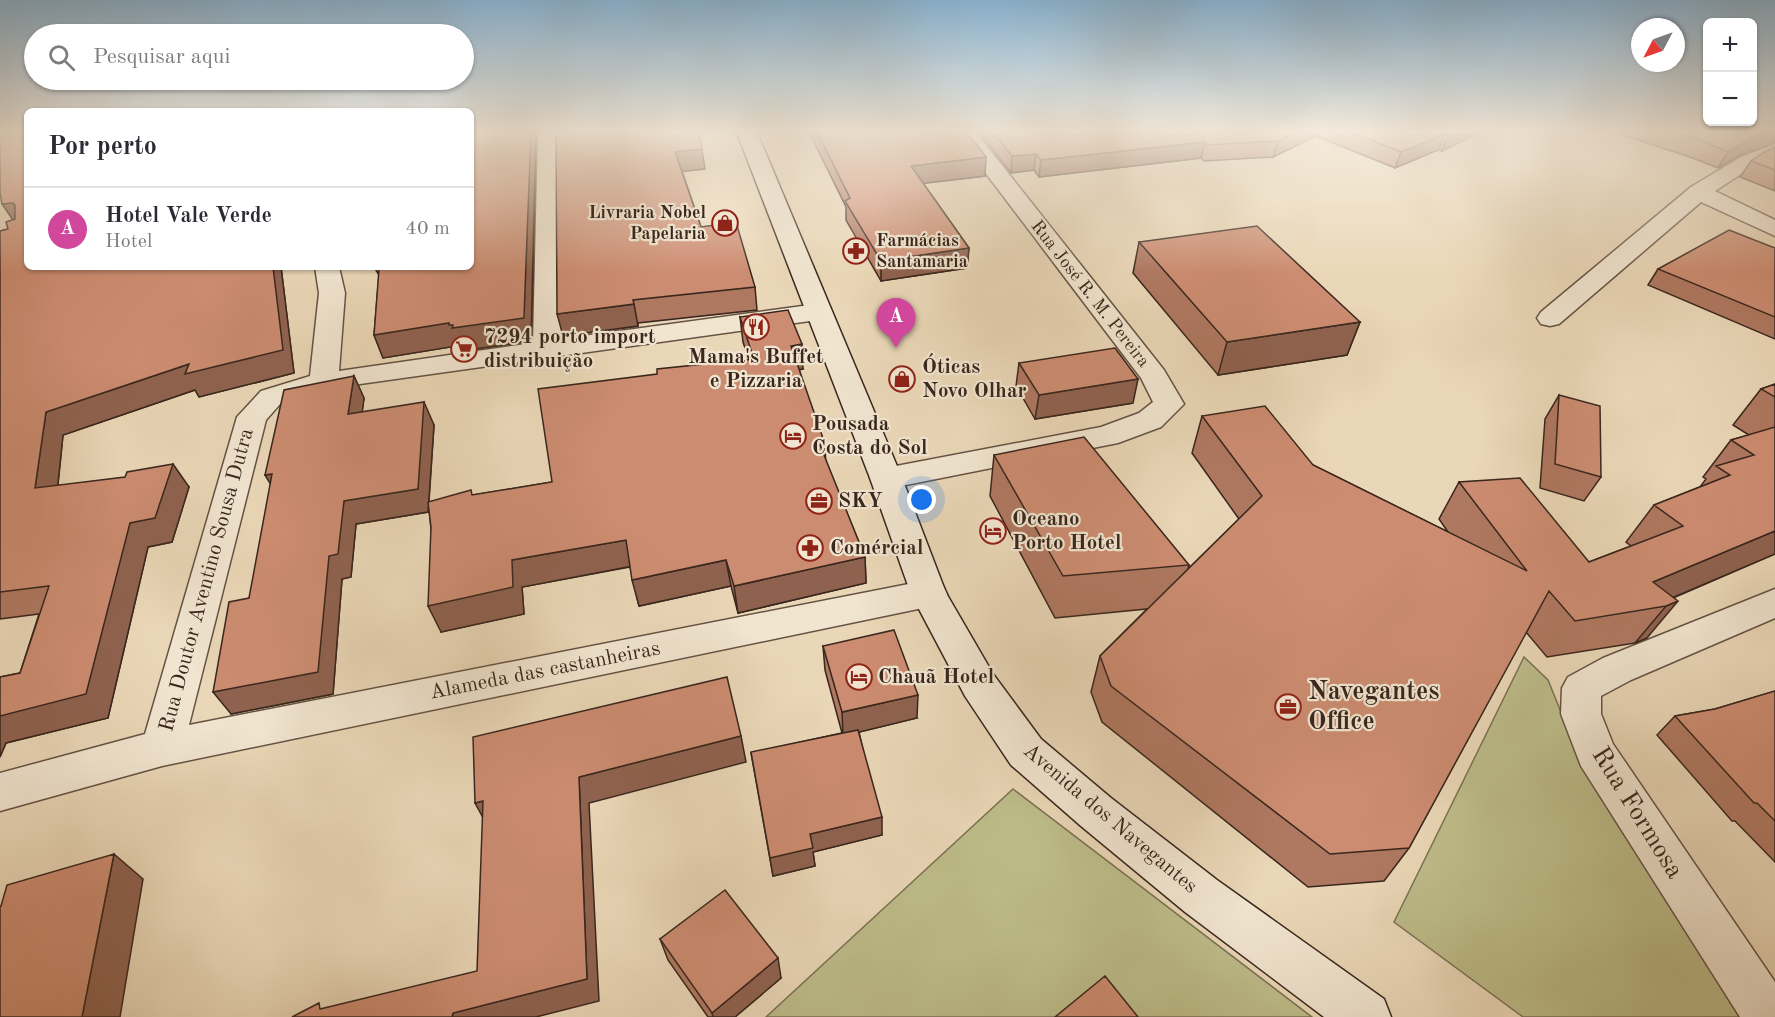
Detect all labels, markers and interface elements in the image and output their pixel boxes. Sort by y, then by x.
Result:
north arrow [1631,18,1685,72]
map controls [1703,18,1757,126]
button: + [1703,18,1757,72]
search box [24,24,474,90]
icon: search [45,41,78,74]
text: Pesquisar aqui [93,46,230,68]
button: − [1703,72,1757,126]
text: Por perto [48,134,157,160]
place label: Livraria Nobel Papelaria [588,204,706,243]
text: Hotel Vale Verde [105,205,272,227]
shop icon: Livraria Nobel Papelaria [710,208,740,238]
street label: Rua José R. M. Pereira [1027,217,1153,371]
text: A [60,219,75,239]
text: 40 m [405,219,450,239]
text: Hotel [105,232,152,252]
place label: Farmácias Santamaria [876,232,968,271]
pharmacy icon: Farmácias Santamaria [841,236,871,266]
pin: A [876,298,916,348]
restaurant icon: Mama's Buffet e Pizzaria [741,312,771,342]
place label: 7294 porto import distribuição [484,327,656,372]
supermarket icon: 7294 porto import distribuição [449,334,479,364]
place label: Mama's Buffet e Pizzaria [688,347,824,392]
place label: Óticas Novo Olhar [922,353,1027,402]
shop icon: Óticas Novo Olhar [887,364,917,394]
place label: Pousada Costa do Sol [812,414,928,459]
hotel icon: Pousada Costa do Sol [778,421,808,451]
street label: Rua Doutor Aventino Sousa Dutra [156,426,258,734]
your location [907,485,936,514]
office icon: SKY [804,486,834,516]
place label: SKY [838,491,883,512]
place label: Oceano Porto Hotel [1012,509,1121,554]
hotel icon: Oceano Porto Hotel [978,516,1008,546]
pharmacy icon: Comércial [795,533,825,563]
place label: Comércial [830,538,923,559]
street label: Alameda das castanheiras [428,638,662,704]
hotel icon: Chauã Hotel [844,662,874,692]
place label: Chauã Hotel [878,667,994,688]
place label: Navegantes Office [1308,679,1439,735]
office icon: Navegantes Office [1273,692,1303,722]
street label: Avenida dos Navegantes [1019,740,1201,898]
street label: Rua Formosa [1586,743,1688,883]

